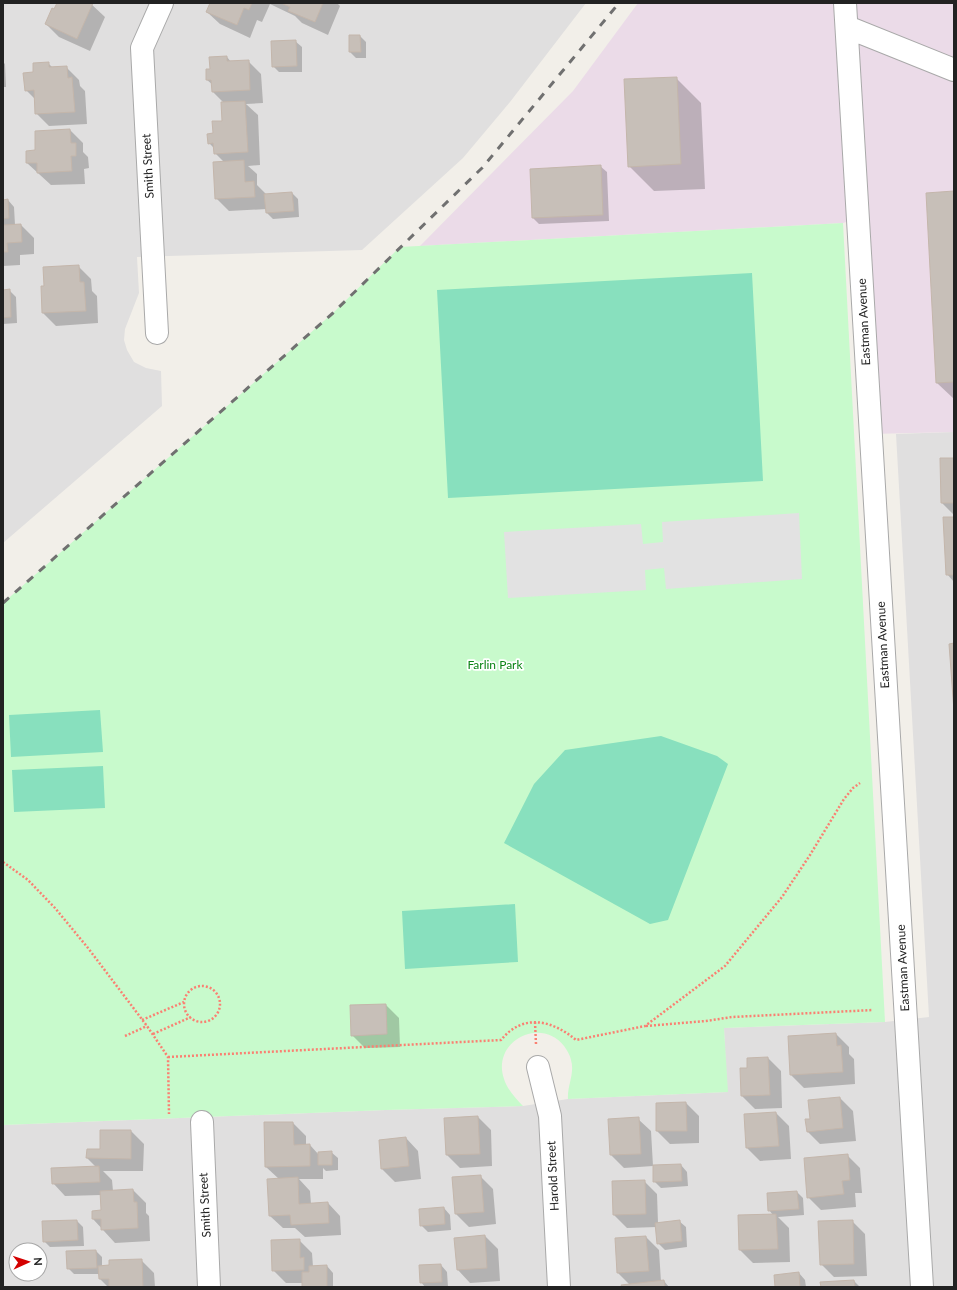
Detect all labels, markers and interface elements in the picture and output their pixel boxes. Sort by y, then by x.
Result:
street label: Smith Street [138,133,157,199]
street label: Eastman Avenue [854,278,873,366]
street label: Eastman Avenue [873,601,892,689]
park label: Farlin Park [467,657,523,672]
street label: Eastman Avenue [893,924,912,1012]
street label: Harold Street [543,1140,562,1211]
street label: Smith Street [195,1172,214,1238]
north arrow [8,1242,48,1282]
text: N [32,1257,45,1266]

